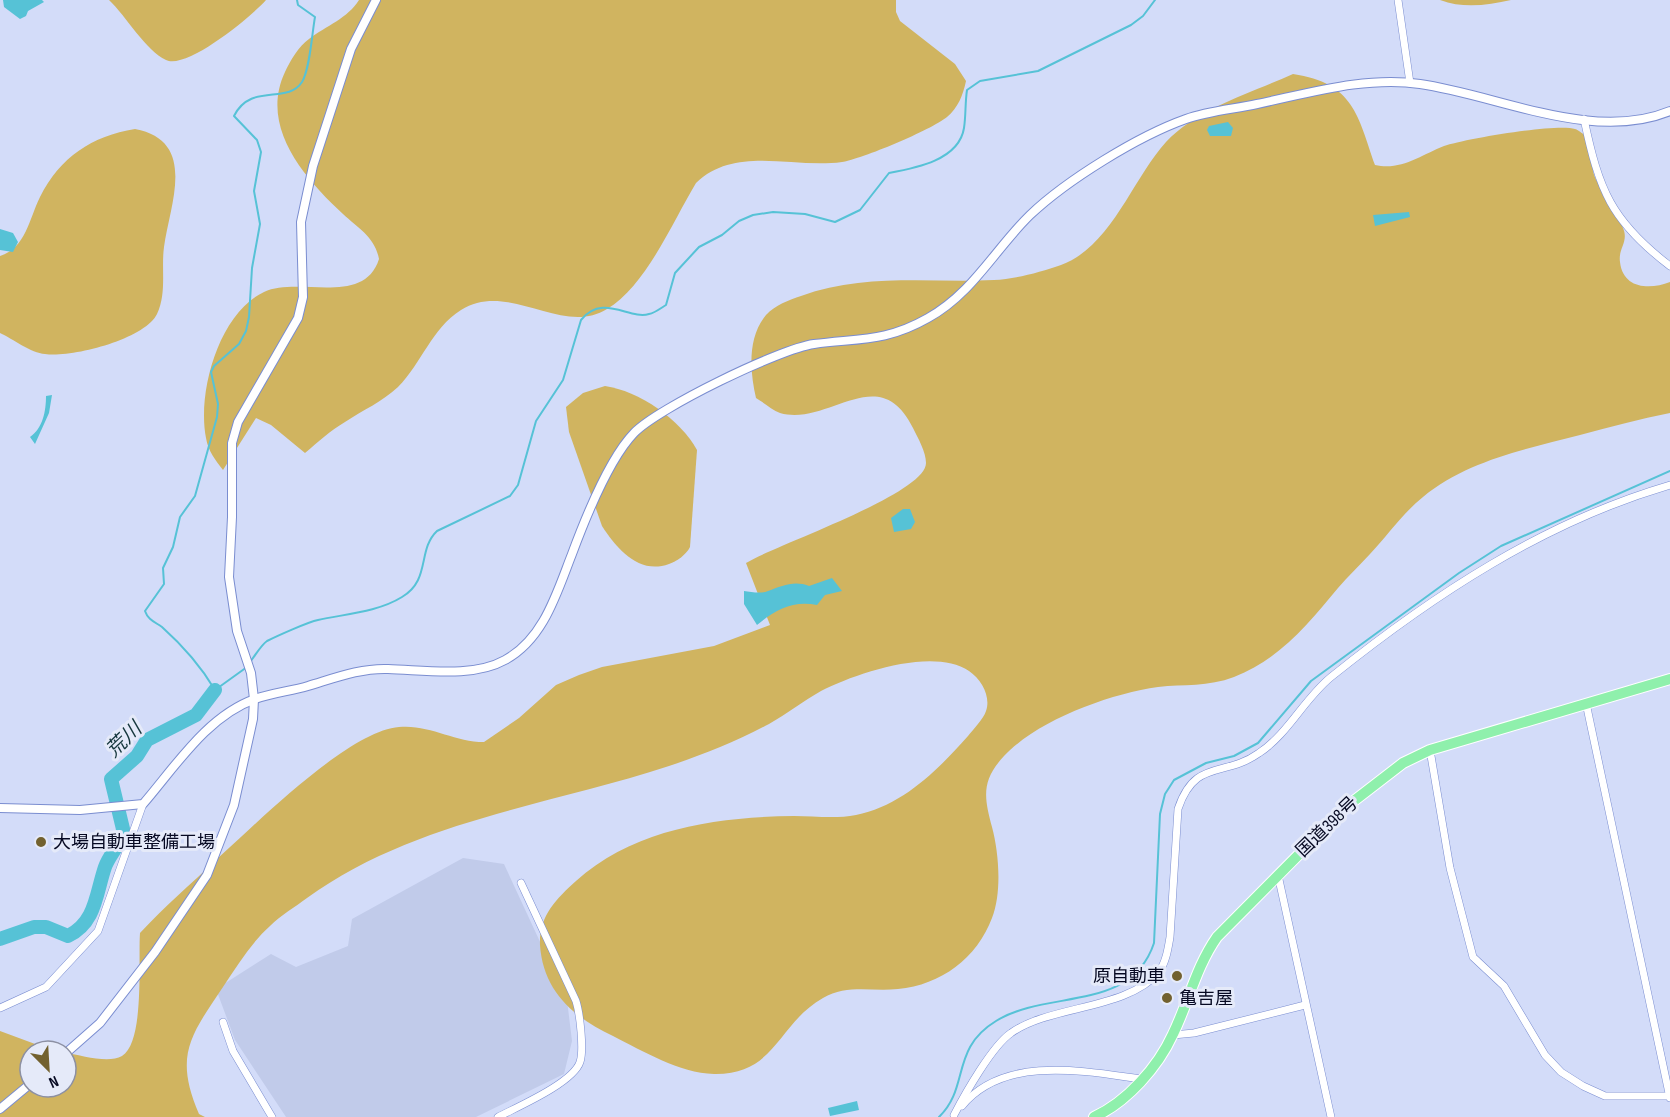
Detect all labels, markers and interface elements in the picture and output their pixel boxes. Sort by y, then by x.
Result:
water label: 荒川 [101,716,148,763]
street label: 国道398号 [1292,793,1362,861]
place label: 大場自動車整備工場 [53,832,215,853]
marker: 大場自動車整備工場 [34,835,48,849]
place label: 原自動車 [1093,966,1165,987]
marker: 原自動車 [1170,969,1184,983]
place label: 亀吉屋 [1179,988,1233,1009]
marker: 亀吉屋 [1160,991,1174,1005]
north arrow [18,1039,78,1099]
text: N [46,1071,61,1092]

